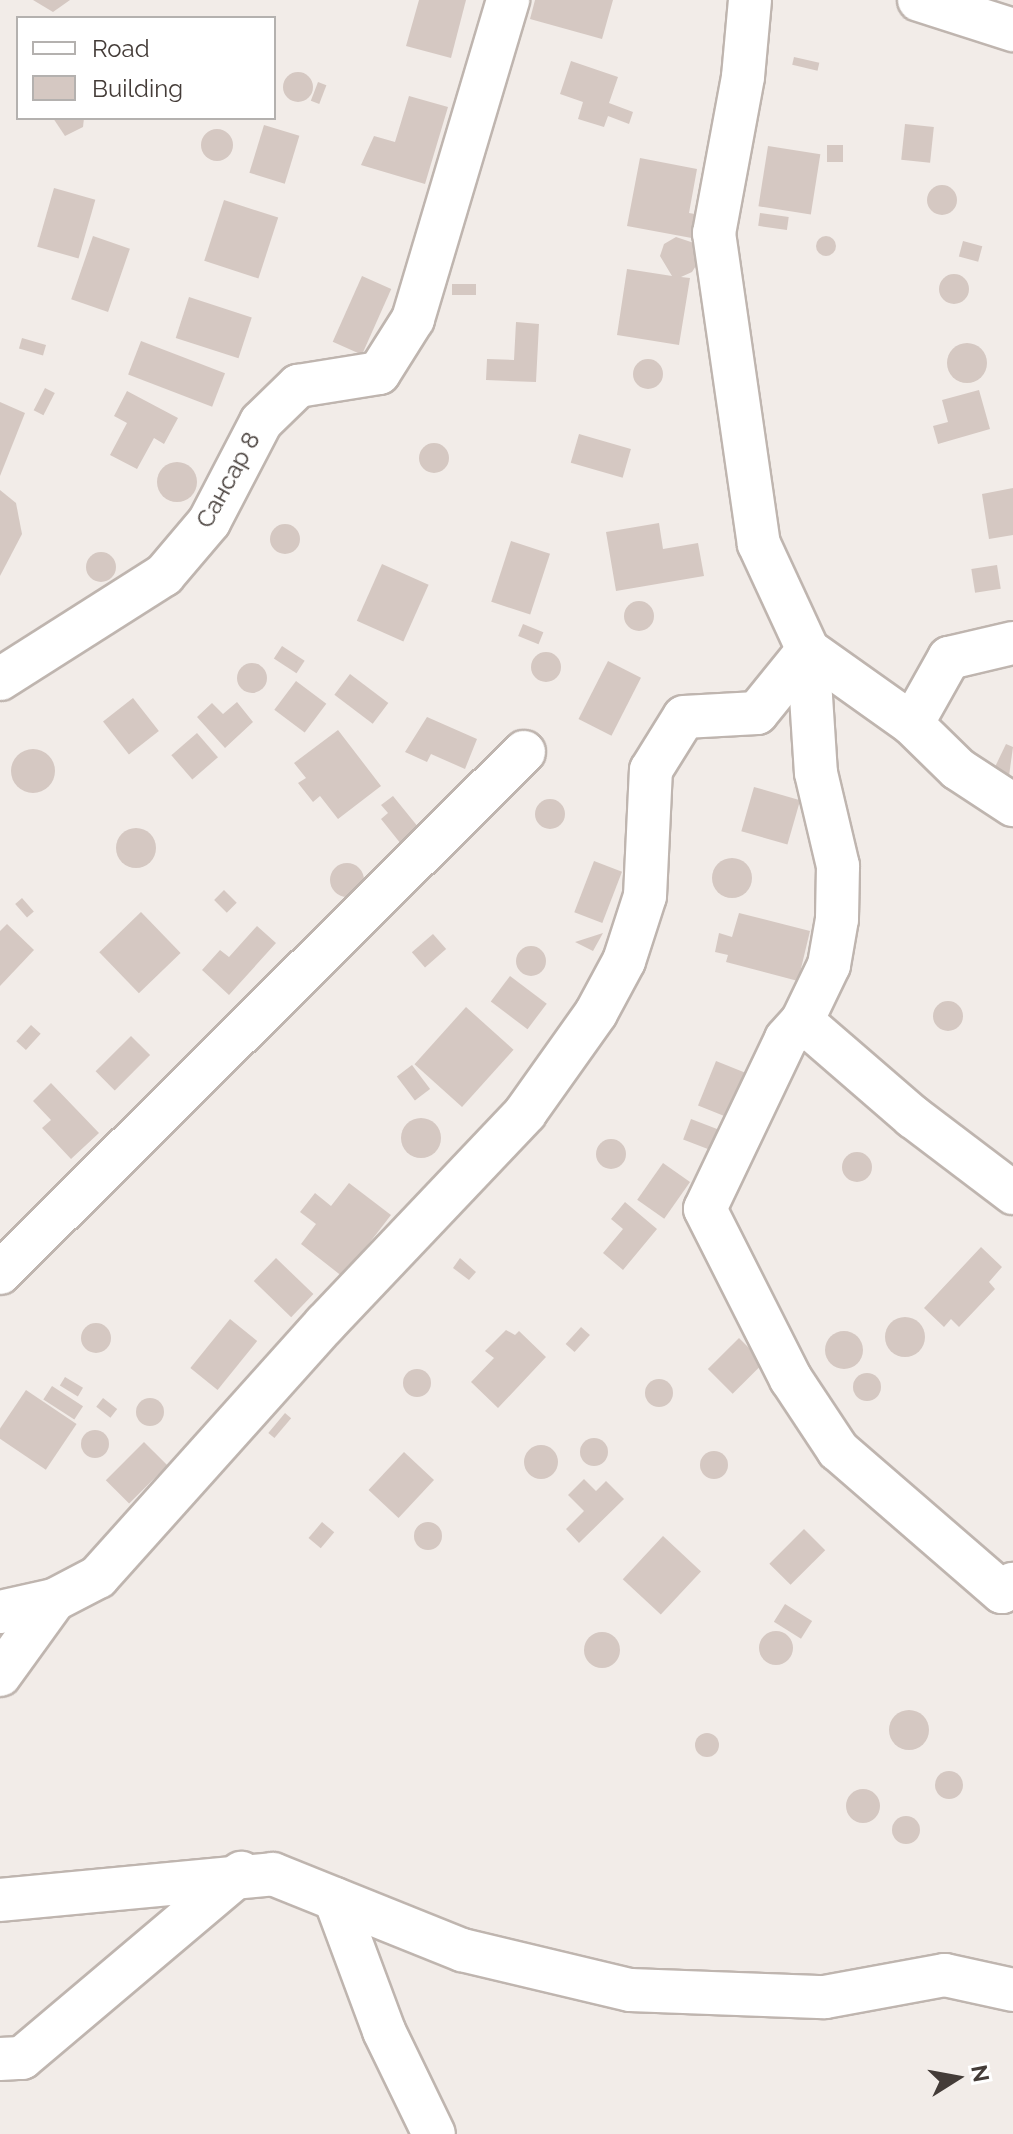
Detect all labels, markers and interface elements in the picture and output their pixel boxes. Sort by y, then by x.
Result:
legend [16,16,276,120]
text: Road [92,34,150,63]
text: Building [92,74,183,103]
street label: Сансар 8 [190,427,266,533]
north arrow [917,2038,997,2118]
text: N [966,2063,995,2084]

